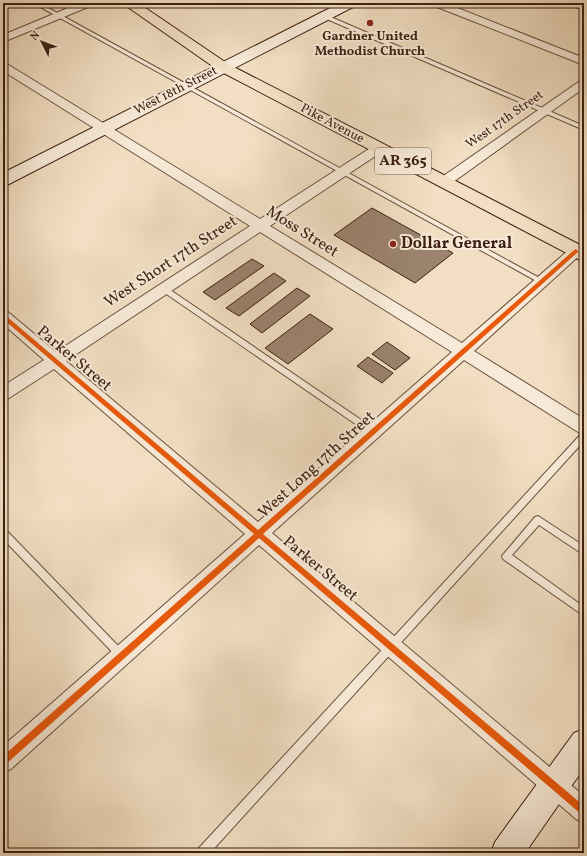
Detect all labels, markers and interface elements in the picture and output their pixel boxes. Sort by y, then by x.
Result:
marker: Gardner United Methodist Church [365,18,375,28]
north arrow [22,22,62,62]
text: N [27,28,44,44]
place label: Gardner United Methodist Church [315,28,426,61]
street label: West 18th Street [131,62,221,120]
street label: West 17th Street [462,86,548,154]
street label: Pike Avenue [297,100,367,148]
road number: AR 365 [375,148,431,174]
street label: Moss Street [261,201,343,263]
street label: West Short 17th Street [100,210,242,313]
place label: Dollar General [401,233,513,255]
marker: Dollar General [388,239,398,249]
street label: Parker Street [32,321,117,397]
street label: West Long 17th Street [254,406,381,524]
street label: Parker Street [278,531,363,607]

